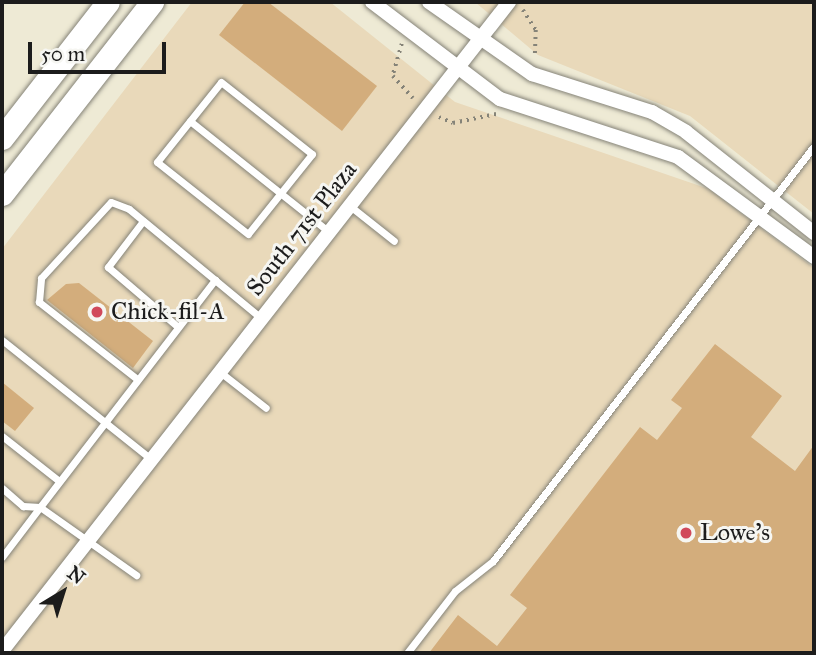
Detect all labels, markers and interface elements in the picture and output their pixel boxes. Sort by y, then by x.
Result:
scale bar [32,28,170,72]
text: 50 m [41,41,85,67]
street label: South 71st Plaza [241,156,363,302]
place label: Chick-fil-A [111,298,225,326]
marker: Chick-fil-A [89,304,105,320]
place label: Lowe's [700,519,770,547]
marker: Lowe's [678,525,694,541]
north arrow [28,557,98,627]
text: N [63,561,90,589]

